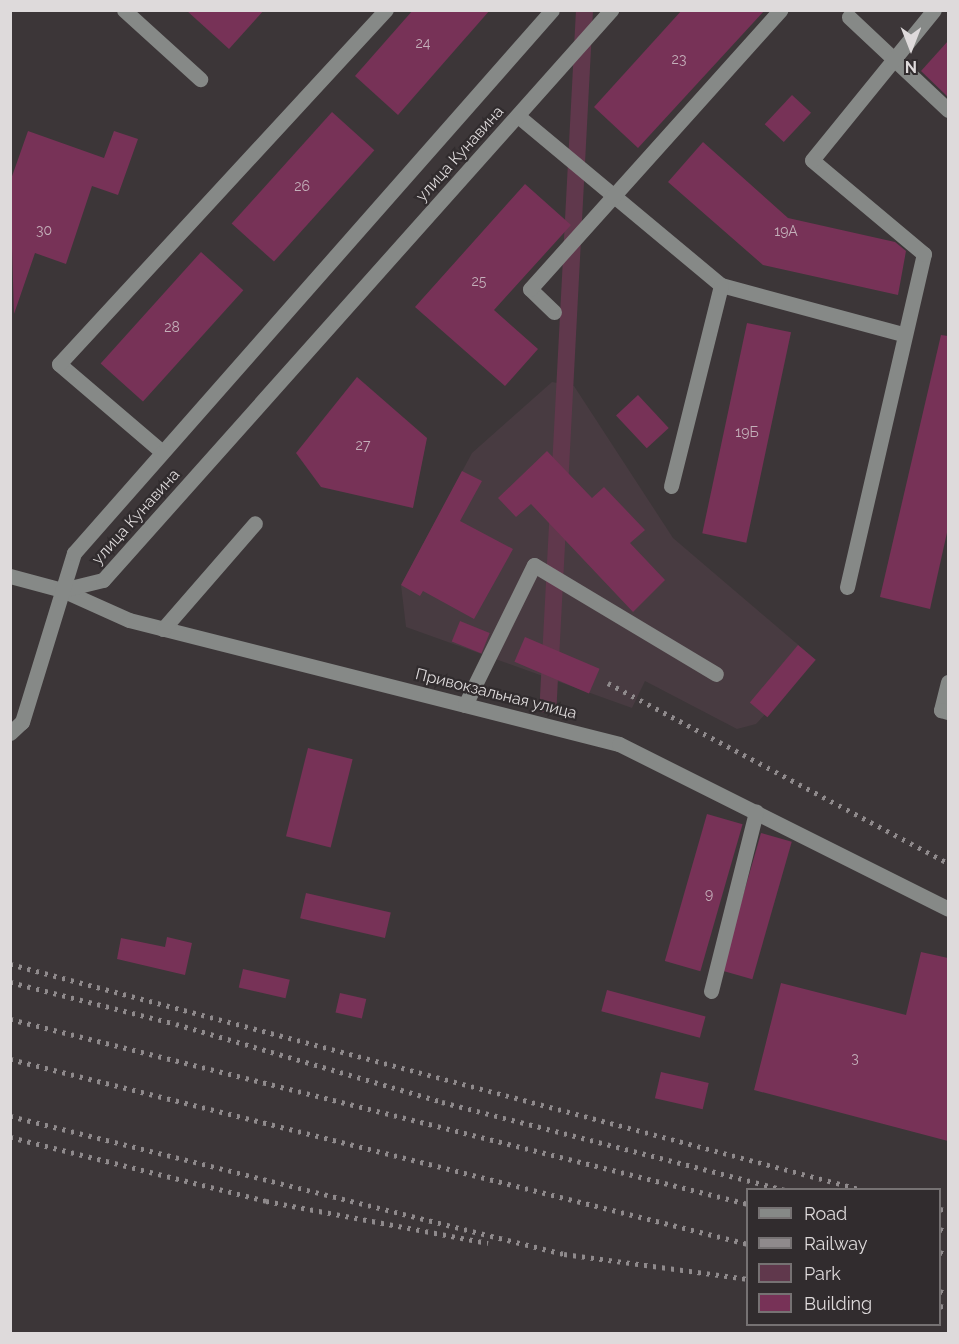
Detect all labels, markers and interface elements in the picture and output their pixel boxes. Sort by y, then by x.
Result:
north arrow [881,18,941,78]
house number: 24 [416,35,430,51]
house number: 23 [672,51,686,67]
text: N [905,57,917,76]
street label: улица Кунавина [412,102,508,206]
house number: 26 [294,178,310,194]
house number: 30 [36,222,52,238]
house number: 19А [774,223,798,239]
house number: 25 [472,273,486,289]
house number: 28 [164,319,180,335]
house number: 19Б [735,424,759,440]
house number: 27 [356,437,370,453]
street label: улица Кунавина [88,465,184,569]
street label: Привокзальная улица [413,665,579,723]
house number: 9 [705,886,713,902]
house number: 3 [851,1050,859,1066]
legend [746,1188,941,1326]
text: Road [804,1203,847,1224]
text: Railway [804,1233,868,1254]
text: Park [804,1263,841,1284]
text: Building [804,1293,872,1314]

